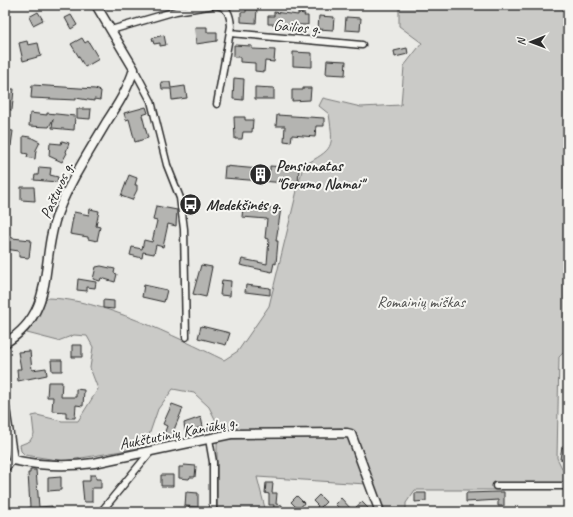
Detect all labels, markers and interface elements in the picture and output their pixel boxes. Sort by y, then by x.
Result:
street label: Gailios g. [272,15,322,39]
north arrow [511,22,551,62]
text: N [514,36,528,46]
place label: Pensionatas "Gerumo Namai" [276,156,368,194]
street label: Paštuvos g. [36,158,78,222]
building icon: Pensionatas "Gerumo Namai" [248,161,274,187]
bus stop icon: Medekšinės g. [178,191,204,217]
place label: Medekšinės g. [206,195,281,215]
park label: Romainių miškas [377,292,467,312]
street label: Aukštutinių Kaniūkų g. [118,412,240,454]

